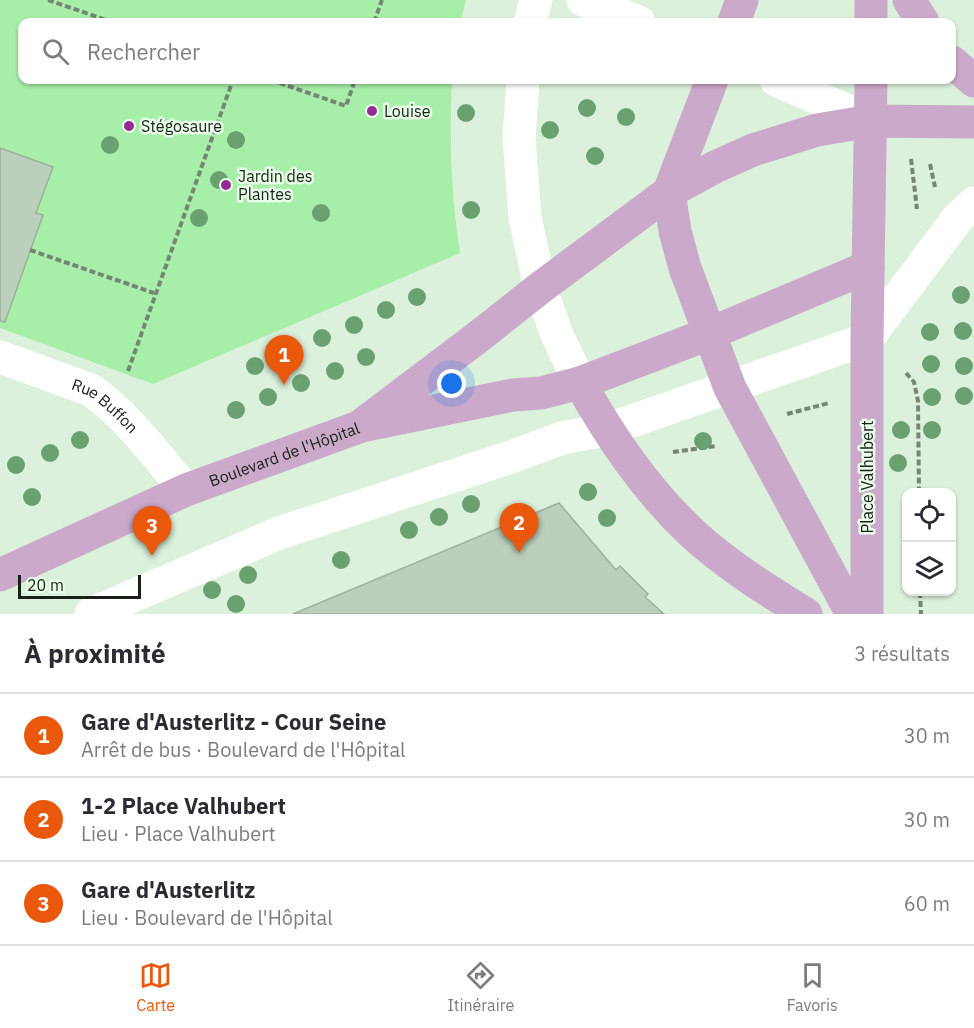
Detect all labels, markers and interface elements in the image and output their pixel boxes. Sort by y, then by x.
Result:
search box [18,18,956,84]
icon: search [39,35,72,68]
text: Rechercher [87,37,200,66]
place label: Louise [384,101,431,121]
marker: Louise [365,104,379,118]
place label: Stégosaure [141,116,222,136]
marker: Stégosaure [122,119,136,133]
place label: Jardin des Plantes [238,166,312,204]
marker: Jardin des Plantes [219,178,233,192]
pin: 1 [264,336,304,385]
your location [437,369,466,398]
street label: Rue Buffon [69,374,143,437]
street label: Boulevard de l'Hôpital [206,418,362,491]
street label: Place Valhubert [857,420,877,534]
map controls [902,488,956,596]
button: locate [902,488,956,542]
pin: 2 [500,504,538,553]
pin: 3 [132,506,172,556]
button: layers [902,542,956,596]
scale bar [18,572,141,600]
text: 20 m [27,575,64,595]
text: À proximité [24,636,166,670]
text: 3 résultats [854,640,950,667]
text: Gare d'Austerlitz - Cour Seine [81,707,386,736]
text: 1 [38,722,50,749]
text: 30 m [904,722,950,749]
text: Arrêt de bus · Boulevard de l'Hôpital [81,736,406,763]
text: 1-2 Place Valhubert [81,791,286,820]
text: 2 [38,806,50,833]
text: 30 m [904,806,950,833]
text: Lieu · Place Valhubert [81,820,276,847]
text: Gare d'Austerlitz [81,875,255,904]
text: 3 [38,890,50,917]
text: 60 m [904,890,950,917]
text: Lieu · Boulevard de l'Hôpital [81,904,333,931]
tab: Carte [136,959,175,1015]
tab: Itinéraire [447,959,514,1015]
tab: Favoris [787,959,838,1015]

